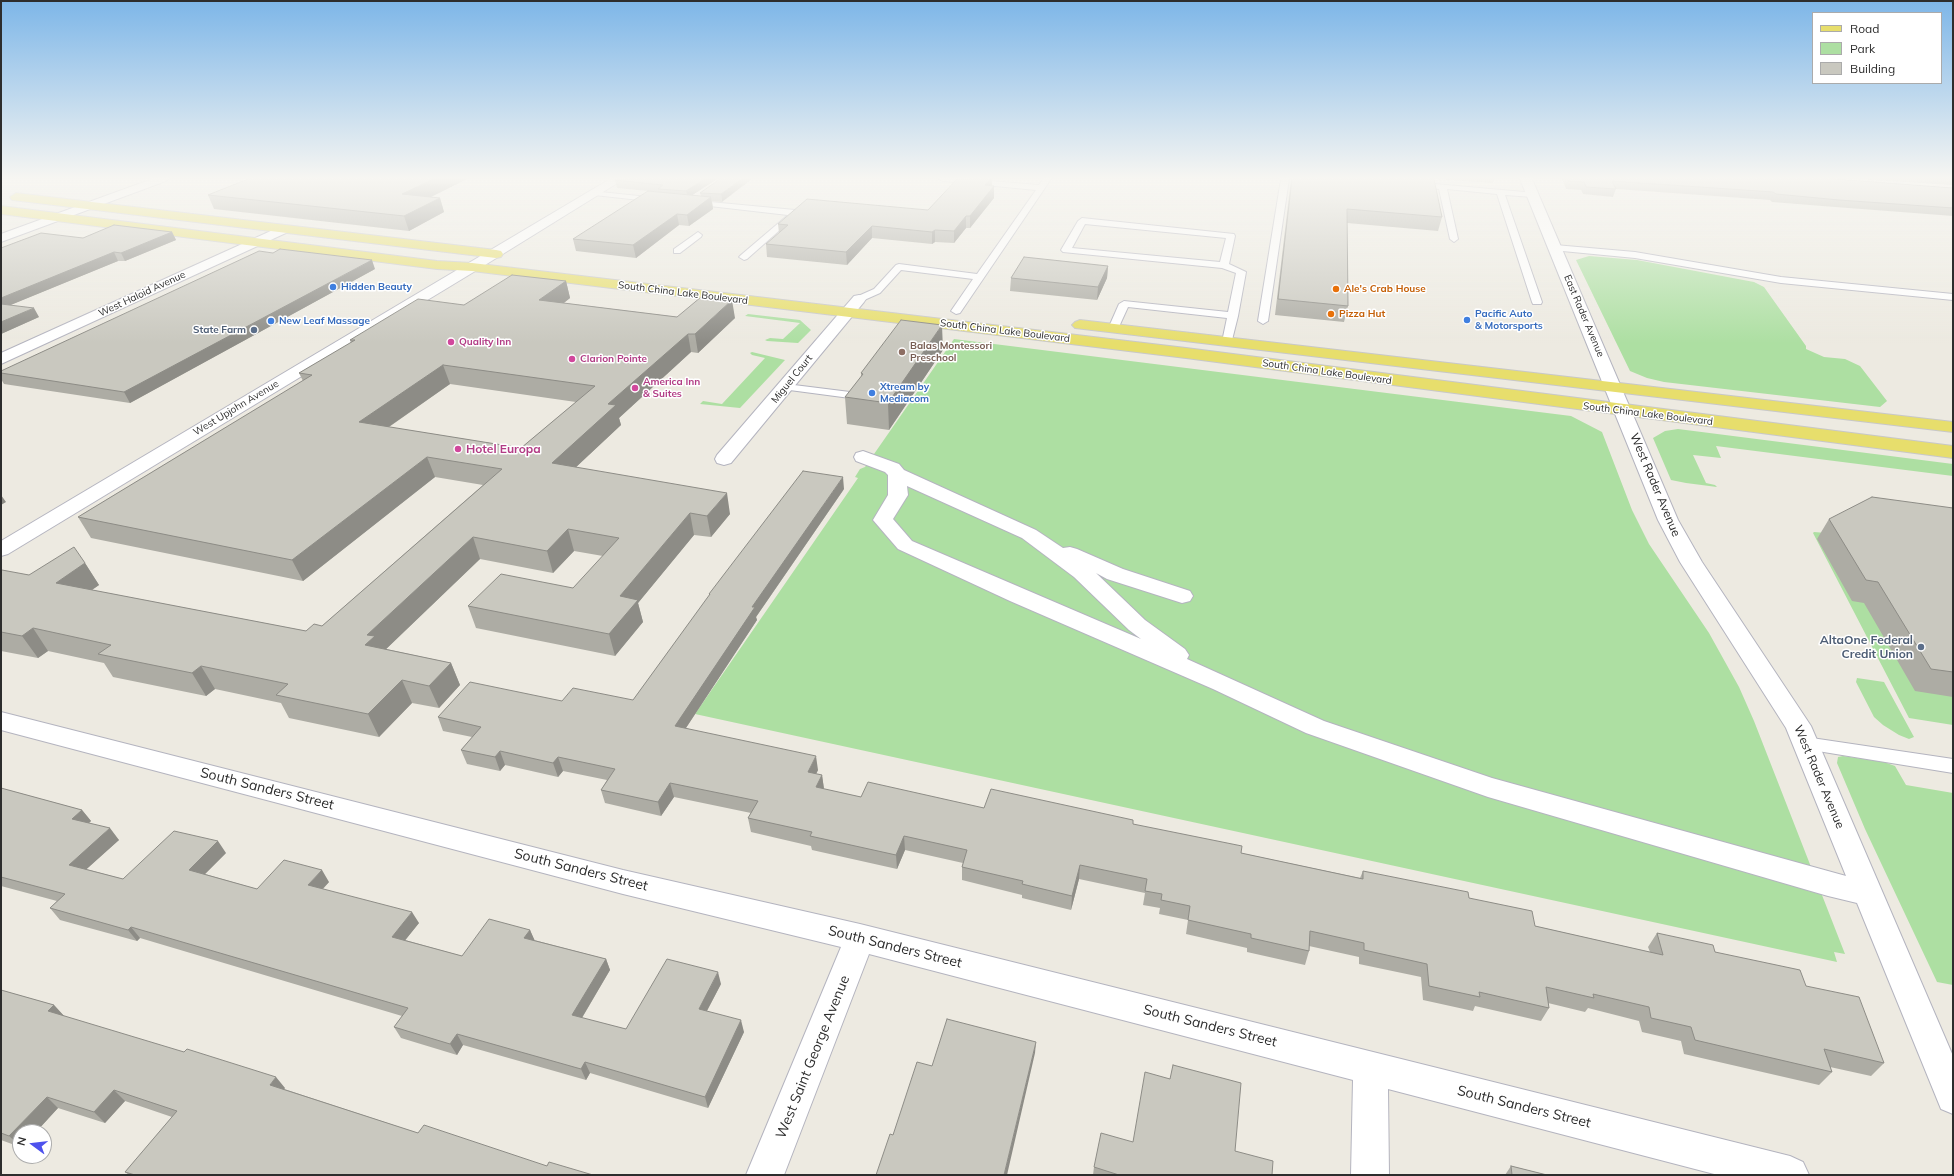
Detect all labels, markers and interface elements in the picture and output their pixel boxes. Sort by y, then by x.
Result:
legend [1812,12,1942,84]
text: Road [1850,21,1879,36]
text: Park [1850,41,1875,56]
text: Building [1850,61,1895,76]
street label: West Haloid Avenue [97,269,187,319]
street label: East Rader Avenue [1561,273,1607,359]
street label: South China Lake Boulevard [617,279,749,307]
place label: Hidden Beauty [341,281,412,293]
marker: Hidden Beauty [328,282,338,292]
place label: Ale's Crab House [1344,283,1426,295]
marker: Ale's Crab House [1331,284,1341,294]
place label: Pizza Hut [1339,308,1385,320]
place label: Pacific Auto & Motorsports [1475,308,1543,332]
marker: Pizza Hut [1326,309,1336,319]
place label: New Leaf Massage [279,315,370,327]
marker: Pacific Auto & Motorsports [1462,315,1472,325]
marker: New Leaf Massage [266,316,276,326]
street label: South China Lake Boulevard [939,317,1071,345]
place label: State Farm [193,324,246,336]
marker: State Farm [249,325,259,335]
place label: Quality Inn [459,336,511,348]
marker: Quality Inn [446,337,456,347]
place label: Balas Montessori Preschool [910,340,992,364]
marker: Balas Montessori Preschool [897,347,907,357]
street label: Miguel Court [769,352,815,406]
place label: Clarion Pointe [580,353,647,365]
marker: Clarion Pointe [567,354,577,364]
street label: South China Lake Boulevard [1262,357,1392,387]
place label: America Inn & Suites [643,376,700,400]
street label: West Upjohn Avenue [191,378,281,438]
place label: Xtream by Mediacom [880,381,929,404]
marker: America Inn & Suites [630,383,640,393]
marker: Xtream by Mediacom [867,388,877,398]
street label: South China Lake Boulevard [1582,400,1714,428]
street label: West Rader Avenue [1627,431,1683,539]
place label: Hotel Europa [466,442,541,456]
marker: Hotel Europa [453,444,463,454]
place label: AltaOne Federal Credit Union [1820,633,1913,661]
marker: AltaOne Federal Credit Union [1916,642,1926,652]
street label: West Rader Avenue [1791,723,1847,831]
street label: South Sanders Street [198,764,336,814]
street label: South Sanders Street [512,845,650,895]
street label: South Sanders Street [826,922,964,972]
street label: West Saint George Avenue [773,973,853,1141]
street label: South Sanders Street [1141,1001,1279,1051]
street label: South Sanders Street [1455,1082,1593,1132]
north arrow [12,1124,52,1164]
text: N [14,1135,29,1147]

